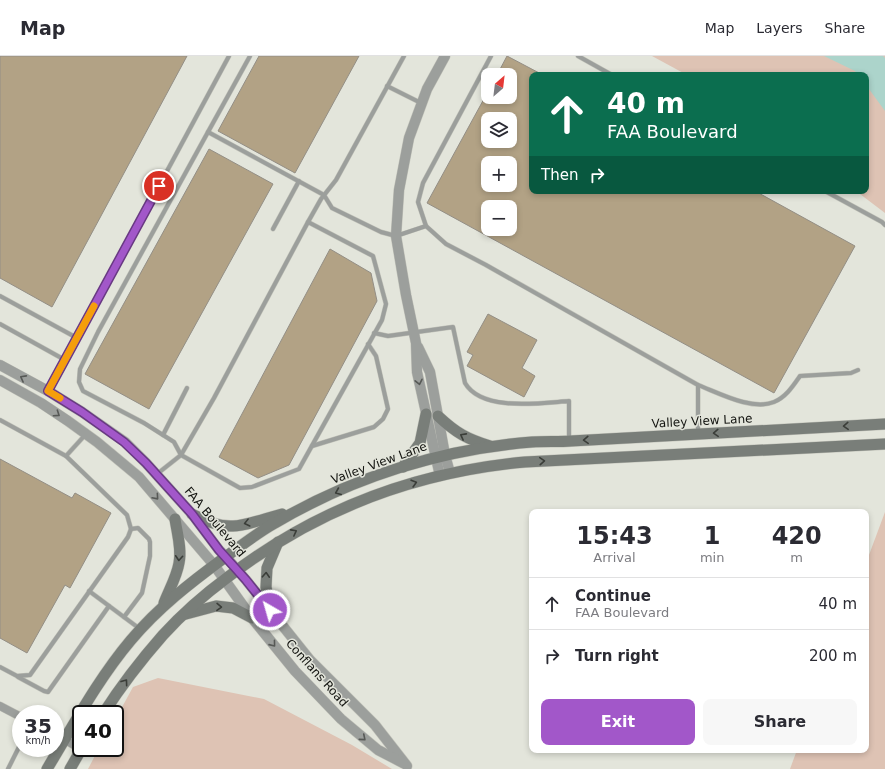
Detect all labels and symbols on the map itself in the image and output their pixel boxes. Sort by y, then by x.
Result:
north arrow [481,68,517,104]
pin [142,169,176,203]
one-way arrow [20,375,27,382]
one-way arrow [414,379,422,385]
one-way arrow [53,409,60,416]
street label: Valley View Lane [651,411,753,431]
one-way arrow [843,422,849,430]
one-way arrow [713,429,719,437]
one-way arrow [460,433,467,441]
one-way arrow [583,436,589,445]
street label: Valley View Lane [329,439,429,487]
one-way arrow [539,456,545,465]
one-way arrow [410,479,417,488]
street label: FAA Boulevard [182,484,248,560]
one-way arrow [334,487,341,495]
one-way arrow [152,493,159,500]
one-way arrow [244,518,251,527]
one-way arrow [290,530,298,537]
one-way arrow [175,555,184,561]
one-way arrow [262,572,271,578]
position arrow [249,589,291,631]
one-way arrow [216,603,222,611]
street label: Conflans Road [283,636,351,710]
one-way arrow [269,640,276,647]
one-way arrow [120,679,127,686]
speed limit sign: 40 [72,705,124,757]
one-way arrow [359,733,366,740]

